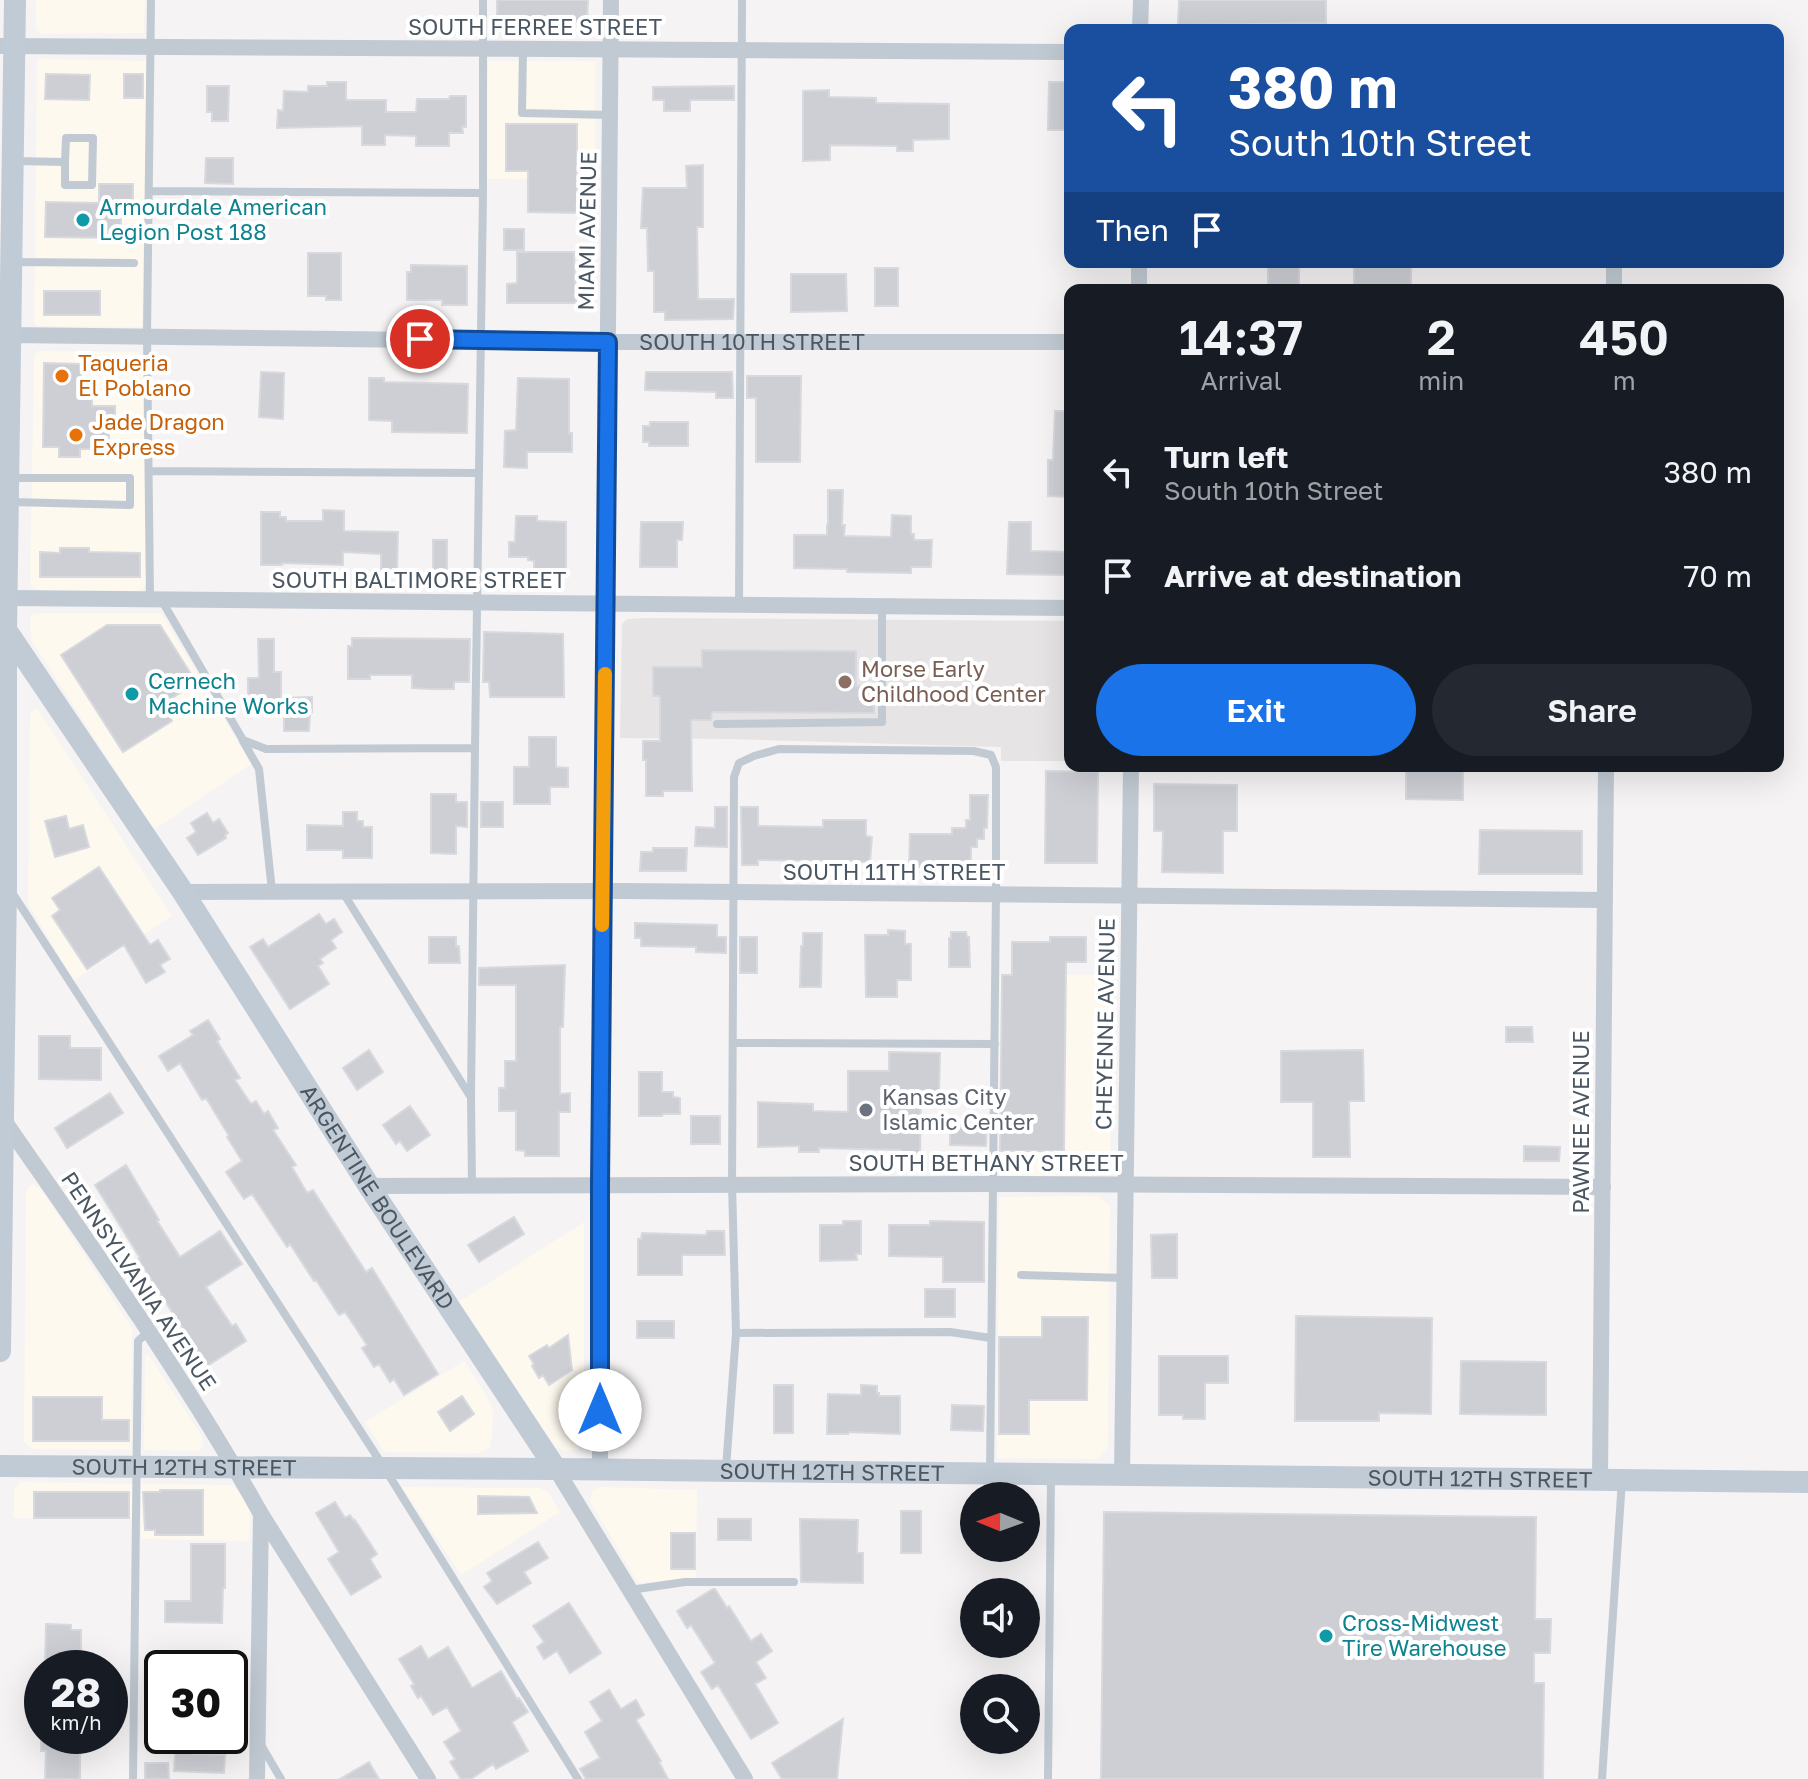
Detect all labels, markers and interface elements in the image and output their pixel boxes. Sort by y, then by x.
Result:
street label: SOUTH FERREE STREET [408,13,662,40]
text: 380 m [1228,53,1397,120]
icon: left [1096,56,1200,160]
text: South 10th Street [1228,121,1532,164]
street label: MIAMI AVENUE [572,151,601,311]
place label: Armourdale American Legion Post 188 [99,193,327,245]
icon: arrive [1185,208,1229,252]
marker: Armourdale American Legion Post 188 [74,211,92,229]
text: Then [1096,212,1169,248]
pin [386,305,454,373]
text: 14:37 [1179,308,1303,366]
text: 2 [1427,308,1456,366]
text: 450 [1579,308,1669,366]
icon: arrive [398,317,442,361]
street label: SOUTH 10TH STREET [639,328,865,355]
place label: Taqueria El Poblano [78,349,191,401]
text: Arrival [1200,365,1282,396]
text: min [1418,365,1464,396]
text: m [1613,365,1636,396]
marker: Taqueria El Poblano [53,367,71,385]
place label: Jade Dragon Express [92,408,225,460]
marker: Jade Dragon Express [67,426,85,444]
text: Turn left [1164,439,1289,475]
icon: left [1096,450,1140,494]
text: 380 m [1664,454,1752,490]
text: South 10th Street [1164,475,1383,506]
icon: arrive [1096,554,1140,598]
text: Arrive at destination [1164,558,1461,594]
text: 70 m [1683,558,1752,594]
street label: SOUTH BALTIMORE STREET [272,566,567,593]
place label: Morse Early Childhood Center [861,655,1046,707]
button: Exit [1096,664,1416,756]
button: Share [1432,664,1752,756]
place label: Cernech Machine Works [148,667,309,719]
marker: Morse Early Childhood Center [836,673,854,691]
marker: Cernech Machine Works [123,685,141,703]
street label: SOUTH 11TH STREET [783,858,1006,885]
street label: CHEYENNE AVENUE [1089,918,1120,1130]
street label: PAWNEE AVENUE [1567,1030,1594,1214]
street label: ARGENTINE BOULEVARD [295,1079,461,1314]
place label: Kansas City Islamic Center [882,1083,1034,1135]
marker: Kansas City Islamic Center [857,1101,875,1119]
street label: SOUTH BETHANY STREET [848,1149,1124,1176]
street label: PENNSYLVANIA AVENUE [56,1166,223,1395]
position arrow [558,1368,642,1452]
street label: SOUTH 12TH STREET [72,1452,297,1481]
street label: SOUTH 12TH STREET [719,1457,945,1486]
street label: SOUTH 12TH STREET [1367,1463,1593,1493]
north arrow [960,1482,1040,1562]
map controls [960,1482,1040,1754]
button: sound [960,1578,1040,1658]
place label: Cross-Midwest Tire Warehouse [1342,1609,1506,1661]
marker: Cross-Midwest Tire Warehouse [1317,1627,1335,1645]
speed limit sign: 30 [144,1650,248,1754]
text: 28 [51,1668,101,1716]
button: search [960,1674,1040,1754]
text: km/h [51,1710,101,1734]

